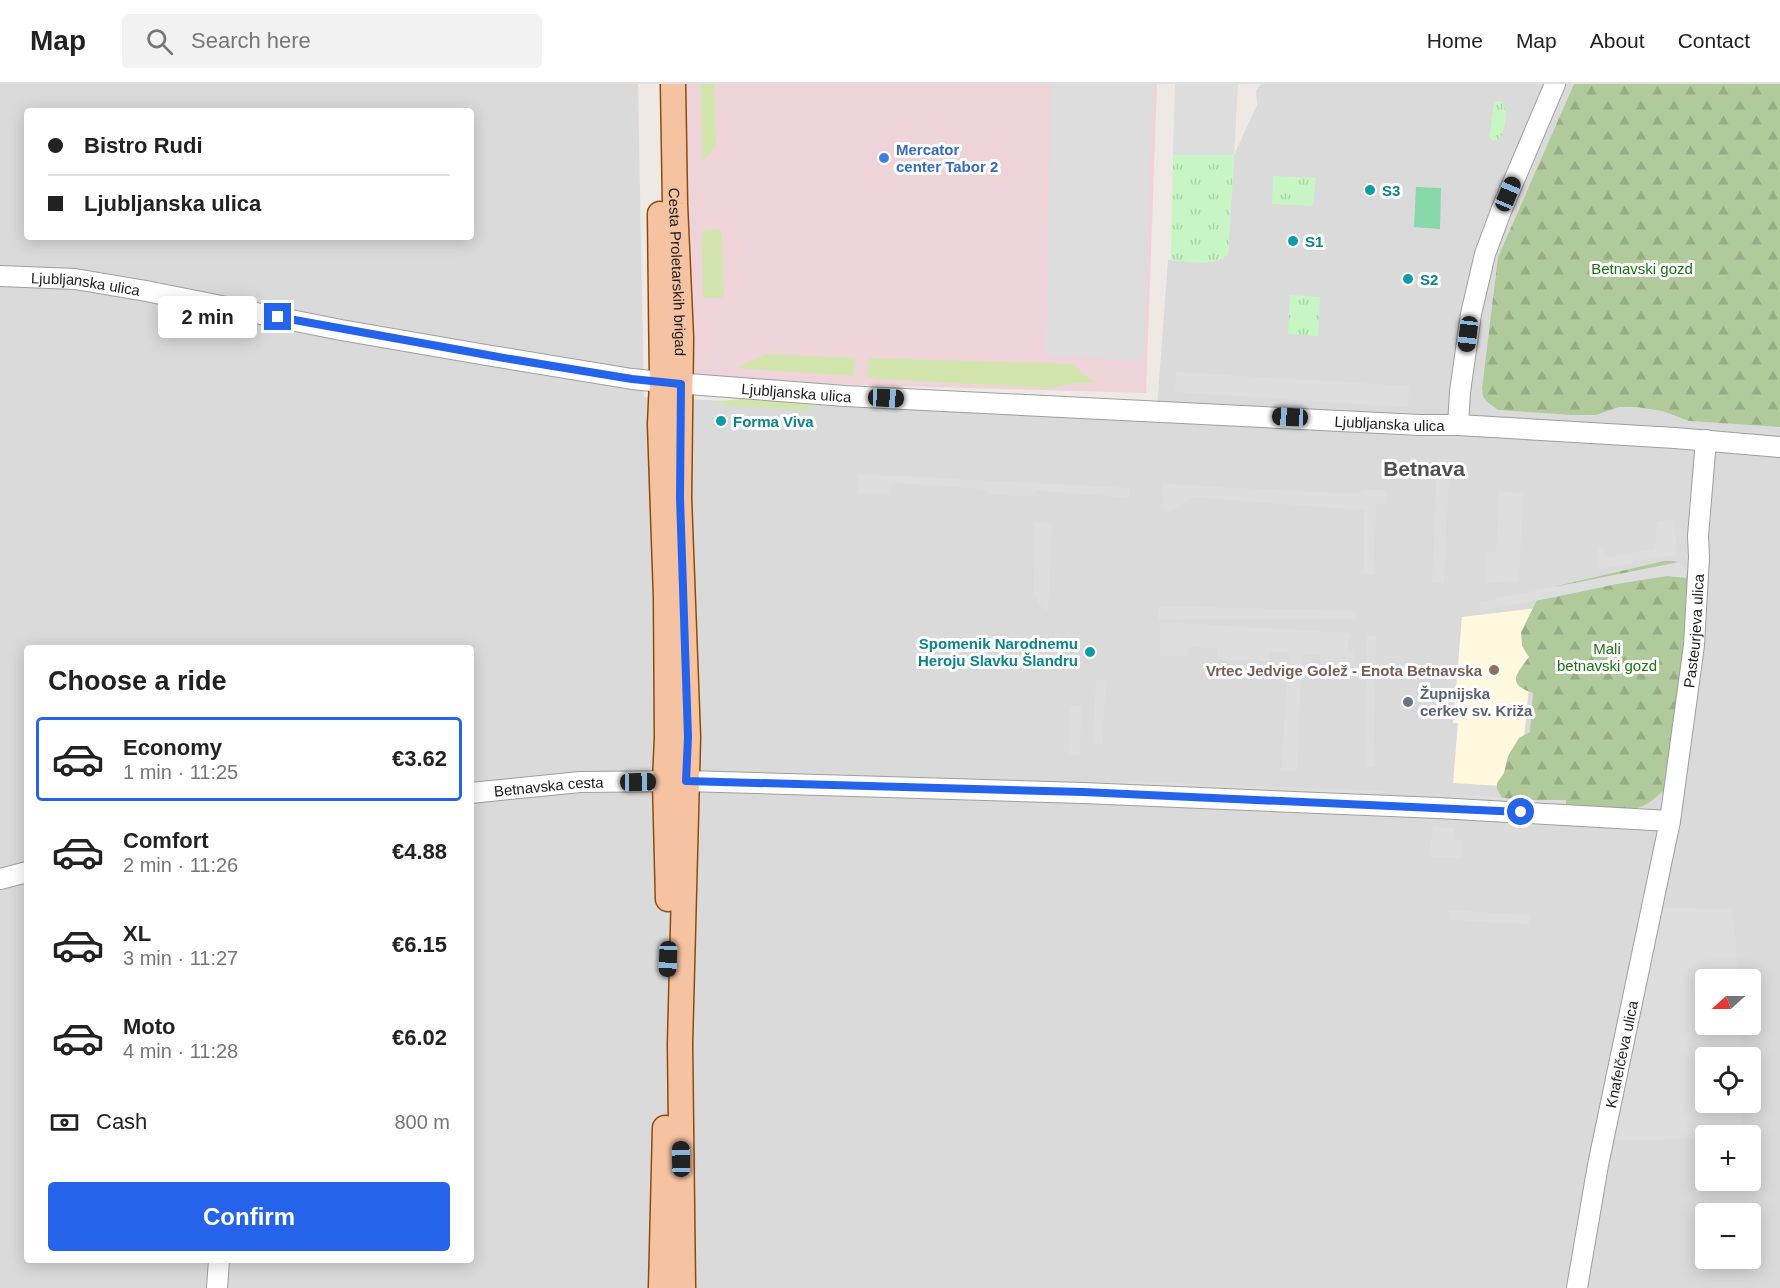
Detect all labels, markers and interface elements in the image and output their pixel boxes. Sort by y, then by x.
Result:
search box [122,14,542,68]
text: Map [30,25,86,56]
icon: search [143,25,176,58]
text: Search here [191,28,311,53]
text: Home [1427,29,1483,52]
text: Map [1516,29,1557,52]
text: About [1590,29,1645,52]
text: Contact [1678,29,1750,52]
text: Bistro Rudi [84,133,203,158]
place label: Mercator center Tabor 2 [896,141,998,175]
marker: Mercator center Tabor 2 [877,151,891,165]
car [1493,174,1523,214]
place label: S3 [1382,182,1400,199]
marker: S3 [1363,183,1377,197]
street label: Cesta Proletarskih brigad [666,188,690,356]
text: Ljubljanska ulica [84,191,261,216]
place label: S1 [1305,233,1323,250]
marker: S1 [1286,234,1300,248]
park label: Betnavski gozd [1591,260,1693,277]
street label: Ljubljanska ulica [31,269,142,298]
place label: S2 [1420,271,1438,288]
marker: S2 [1401,272,1415,286]
callout: 2 min [158,296,257,338]
route end [264,303,291,330]
text: 2 min [181,306,234,328]
car [1457,315,1479,353]
street label: Ljubljanska ulica [741,380,852,405]
car [868,388,904,408]
car [1272,407,1308,427]
street label: Ljubljanska ulica [1334,412,1445,434]
place label: Forma Viva [733,413,814,430]
marker: Forma Viva [714,414,728,428]
district label: Betnava [1383,457,1465,480]
street label: Pasteurjeva ulica [1680,573,1707,689]
place label: Spomenik Narodnemu Heroju Slavku Šlandru [918,635,1078,669]
park label: Mali betnavski gozd [1557,640,1657,674]
marker: Spomenik Narodnemu Heroju Slavku Šlandru [1083,645,1097,659]
place label: Vrtec Jedvige Golež - Enota Betnavska [1206,662,1483,679]
marker: Vrtec Jedvige Golež - Enota Betnavska [1487,663,1501,677]
text: Choose a ride [48,666,227,696]
place label: Župnijska cerkev sv. Križa [1420,685,1533,719]
marker: Župnijska cerkev sv. Križa [1401,695,1415,709]
icon: car [51,732,105,786]
text: Economy [123,735,222,760]
text: €3.62 [392,746,447,771]
text: 1 min · 11:25 [123,761,238,783]
street label: Betnavska cesta [493,773,604,799]
car [620,773,656,791]
route start [1507,798,1534,825]
icon: car [51,825,105,879]
text: Comfort [123,828,209,853]
text: €4.88 [392,839,447,864]
text: 2 min · 11:26 [123,854,238,876]
icon: car [51,918,105,972]
text: XL [123,921,151,946]
text: €6.15 [392,932,447,957]
car [658,941,678,977]
text: 3 min · 11:27 [123,947,238,969]
north arrow [1695,969,1761,1035]
map controls [1695,969,1761,1269]
street label: Knafelčeva ulica [1602,998,1641,1109]
icon: car [51,1011,105,1065]
text: Moto [123,1014,176,1039]
text: €6.02 [392,1025,447,1050]
text: 4 min · 11:28 [123,1040,238,1062]
button: locate [1695,1047,1761,1113]
icon: cash [48,1106,81,1139]
text: Cash [96,1109,147,1134]
text: 800 m [394,1111,450,1133]
button: + [1695,1125,1761,1191]
car [672,1141,690,1177]
button: Confirm [48,1182,450,1251]
button: − [1695,1203,1761,1269]

